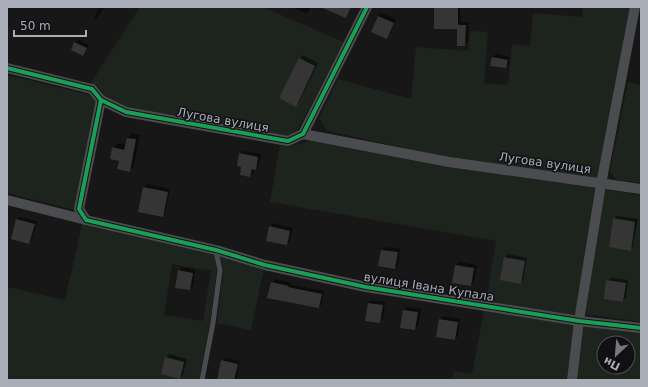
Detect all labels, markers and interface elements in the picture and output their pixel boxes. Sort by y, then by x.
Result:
scale bar [14,12,86,38]
text: 50 m [20,19,51,33]
street label: Лугова вулиця [176,105,270,135]
street label: Лугова вулиця [498,150,592,176]
street label: вулиця Івана Купала [363,270,495,304]
north arrow [596,335,636,375]
text: Пн [601,354,622,373]

